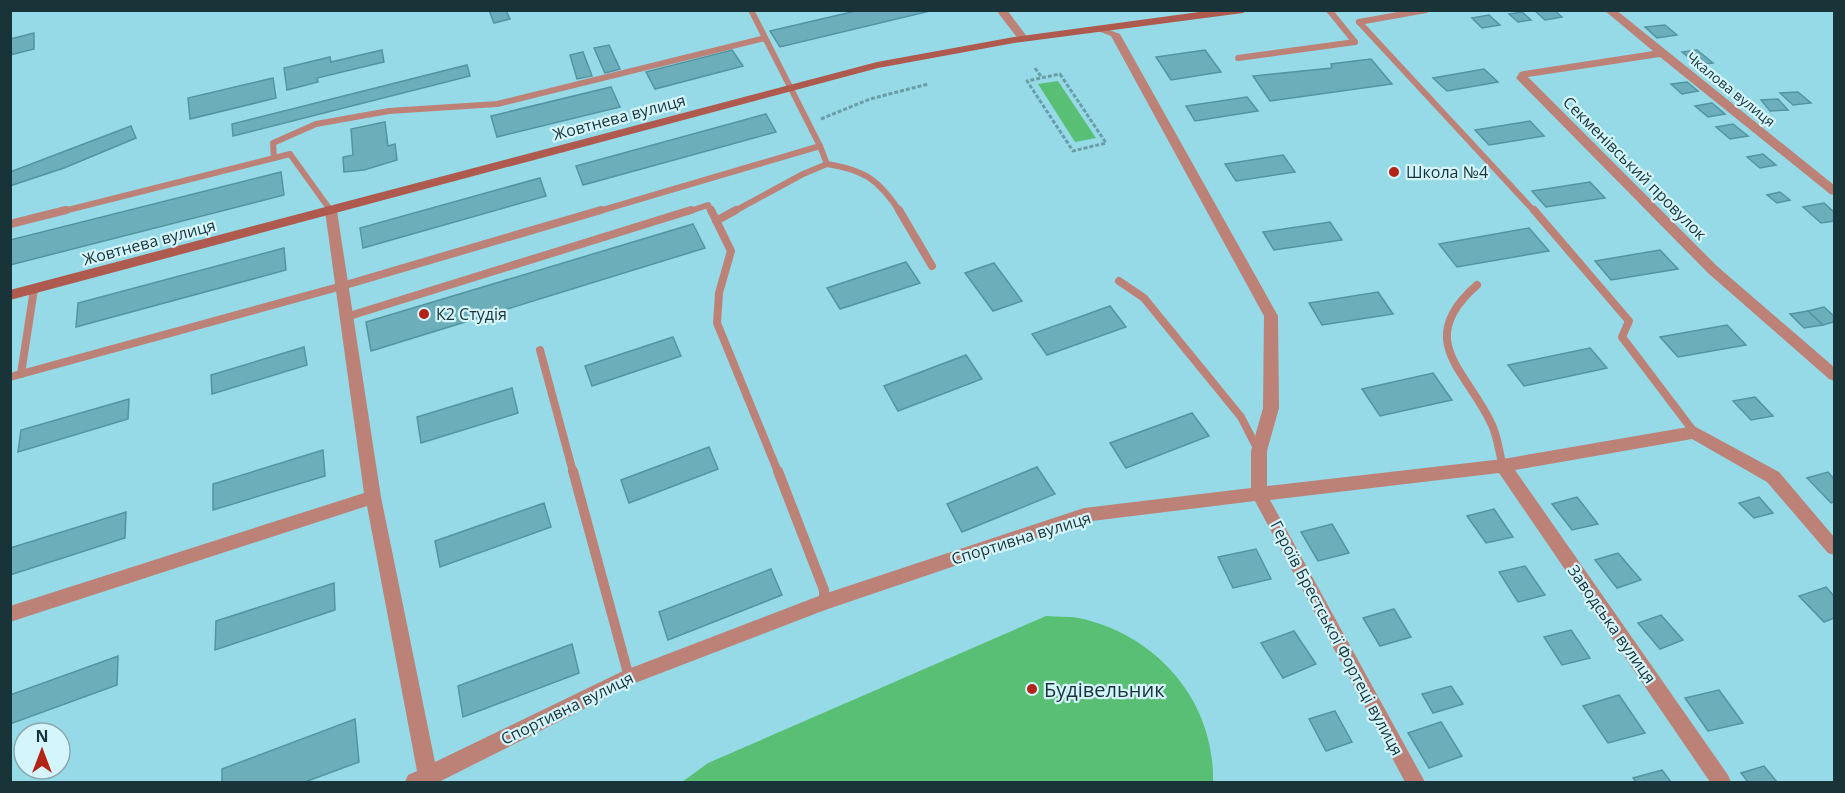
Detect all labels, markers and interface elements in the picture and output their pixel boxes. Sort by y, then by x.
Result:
street label: Чкалова вулиця [1683,47,1779,131]
street label: Жовтнева вулиця [550,89,688,145]
street label: Секменівський провулок [1558,91,1712,245]
place label: Школа №4 [1406,161,1488,183]
marker: Школа №4 [1387,165,1401,179]
street label: Жовтнева вулиця [80,214,218,270]
place label: К2 Студiя [436,303,507,325]
marker: К2 Студiя [417,307,431,321]
street label: Спортивна вулиця [949,506,1093,570]
street label: Героїв Брестської Фортеці вулиця [1265,517,1409,759]
street label: Заводська вулиця [1563,560,1661,688]
street label: Спортивна вулиця [497,666,637,750]
place label: Будівельник [1044,676,1165,703]
marker: Будівельник [1025,682,1039,696]
north arrow [12,721,72,781]
text: N [35,725,49,747]

